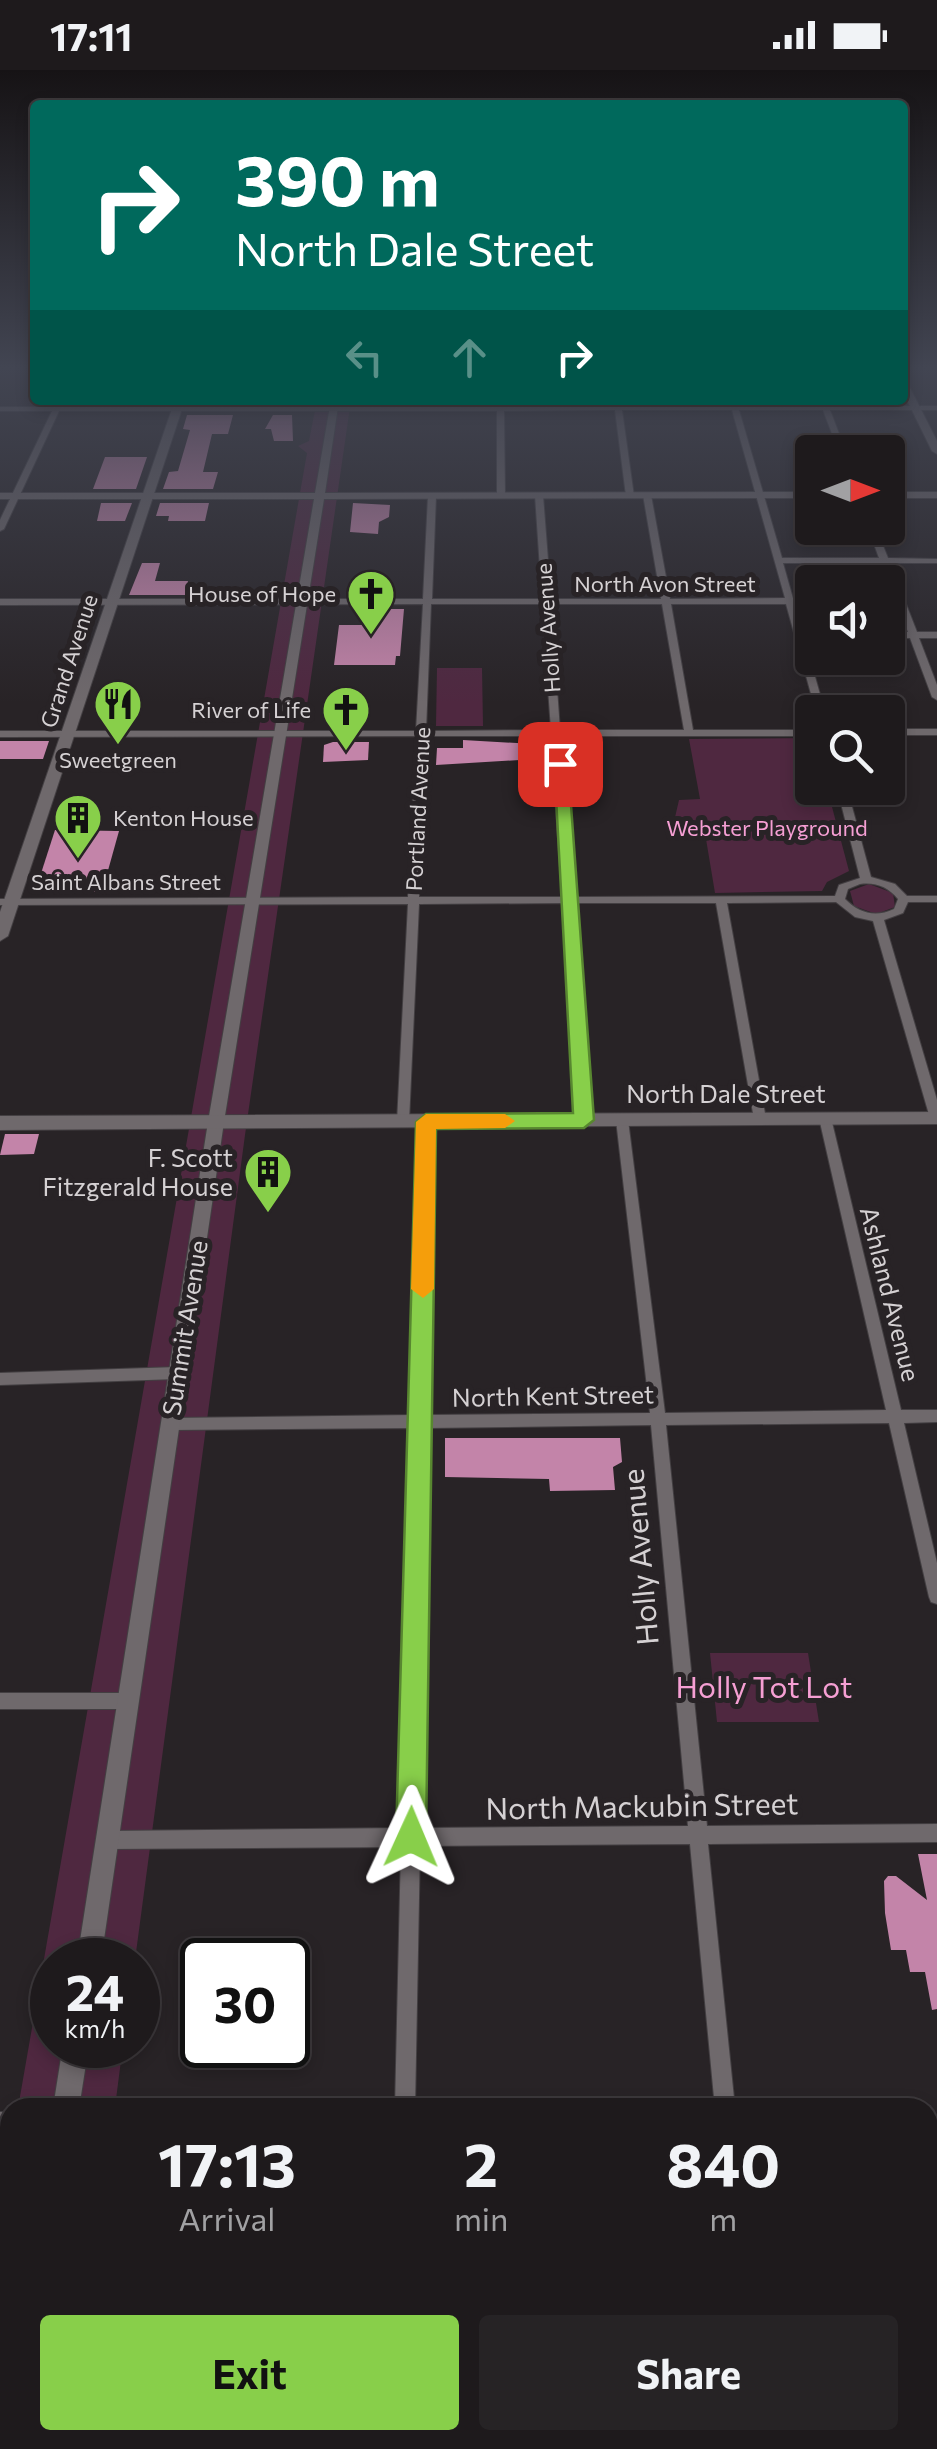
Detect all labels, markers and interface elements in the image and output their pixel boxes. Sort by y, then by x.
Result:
text: 17:11 [50,12,133,59]
text: 390 m [235,135,440,220]
icon: right [70,140,200,270]
text: North Dale Street [235,220,594,275]
icon: left [337,330,392,385]
icon: ahead [442,330,497,385]
icon: right [547,330,602,385]
north arrow [795,435,905,545]
map controls [795,435,905,805]
street label: Holly Avenue [530,562,565,694]
button: sound [795,565,905,675]
church icon: House of Hope [345,568,397,636]
street label: North Avon Street [574,570,756,597]
place label: House of Hope [188,580,336,607]
street label: Grand Avenue [34,591,103,731]
restaurant icon: Sweetgreen [92,678,144,746]
church icon: River of Life [320,684,372,752]
button: search [795,695,905,805]
place label: River of Life [191,696,311,723]
pin [518,722,603,807]
street label: Portland Avenue [400,726,435,892]
icon: arrive [533,737,588,792]
place label: Sweetgreen [59,746,177,773]
building icon: Kenton House [52,792,104,860]
place label: Kenton House [113,804,254,831]
park label: Webster Playground [666,814,868,841]
street label: Saint Albans Street [31,868,221,895]
street label: North Dale Street [626,1078,826,1108]
place label: F. Scott Fitzgerald House [42,1142,233,1201]
building icon: F. Scott Fitzgerald House [242,1146,294,1214]
street label: Ashland Avenue [855,1203,927,1384]
street label: Summit Avenue [155,1238,213,1418]
street label: North Kent Street [452,1378,654,1412]
street label: Holly Avenue [612,1467,665,1647]
park label: Holly Tot Lot [676,1667,852,1704]
street label: North Mackubin Street [485,1783,799,1826]
position arrow [359,1785,463,1889]
speed limit sign: 30 [180,1938,310,2068]
text: 24 [66,1960,124,2021]
text: km/h [65,2013,125,2043]
text: 17:13 [158,2126,296,2199]
text: 2 [464,2126,498,2199]
text: 840 [666,2126,780,2199]
text: Arrival [179,2198,275,2238]
text: min [454,2198,508,2238]
text: m [709,2198,737,2238]
button: Exit [40,2315,459,2430]
button: Share [479,2315,898,2430]

